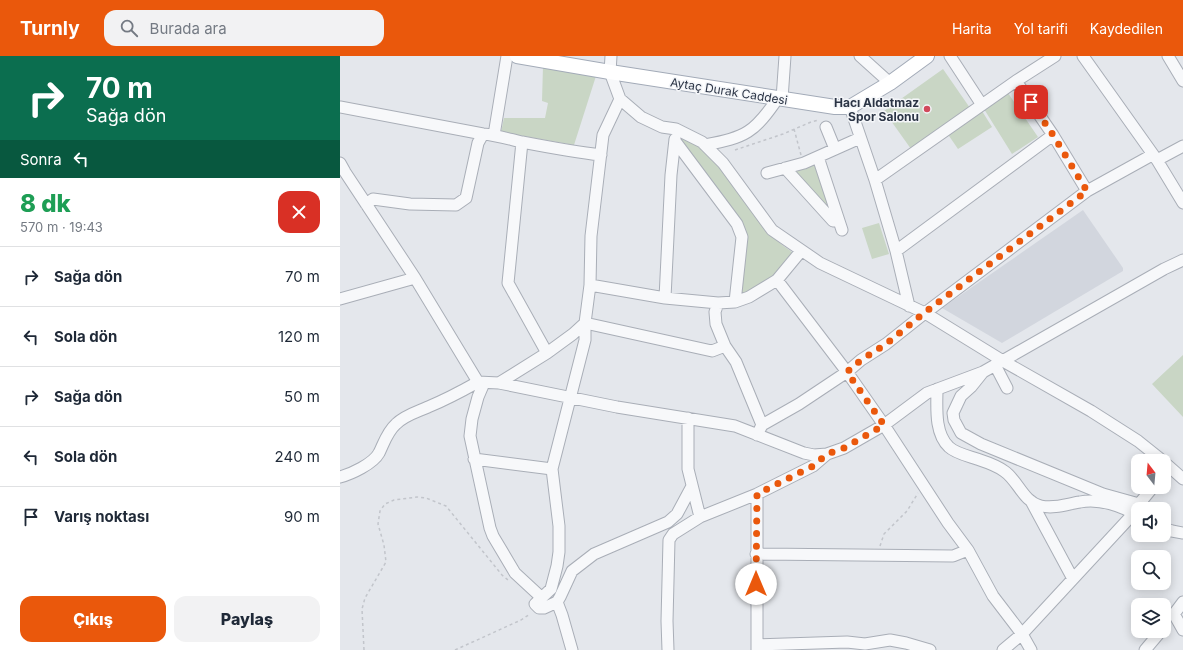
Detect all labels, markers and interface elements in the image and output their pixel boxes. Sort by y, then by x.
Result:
search box [104,10,384,46]
text: Turnly [20,17,80,40]
icon: search [118,17,140,39]
text: Burada ara [150,19,227,38]
text: Harita [952,20,992,37]
text: Yol tarifi [1014,20,1068,37]
text: Kaydedilen [1090,20,1163,37]
text: 70 m [86,71,153,105]
icon: right [20,72,72,124]
street label: Aytaç Durak Caddesi [669,74,789,108]
pin [1014,85,1048,119]
icon: arrive [1020,91,1042,113]
place label: Hacı Aldatmaz Spor Salonu [834,95,919,124]
marker: Hacı Aldatmaz Spor Salonu [922,104,932,114]
text: Sağa dön [86,105,166,126]
icon: left [70,148,92,170]
text: Sonra [20,150,62,169]
text: 8 dk [20,189,71,218]
button: close [278,191,320,233]
text: 570 m · 19:43 [20,219,103,235]
icon: right [20,266,42,288]
text: Sağa dön [54,267,122,286]
text: 70 m [285,267,320,286]
icon: left [20,326,42,348]
text: Sola dön [54,327,117,346]
text: 120 m [278,327,320,346]
icon: right [20,386,42,408]
text: Sağa dön [54,387,122,406]
text: 50 m [284,387,320,406]
icon: left [20,446,42,468]
text: Sola dön [54,447,117,466]
text: 240 m [275,447,320,466]
north arrow [1131,454,1171,494]
map controls [1131,454,1171,638]
button: sound [1131,502,1171,542]
icon: arrive [20,506,42,528]
text: Varış noktası [54,507,149,526]
text: 90 m [284,507,320,526]
button: search [1131,550,1171,590]
position arrow [735,563,777,605]
button: Çıkış [20,596,166,642]
button: Paylaş [174,596,320,642]
button: layers [1131,598,1171,638]

